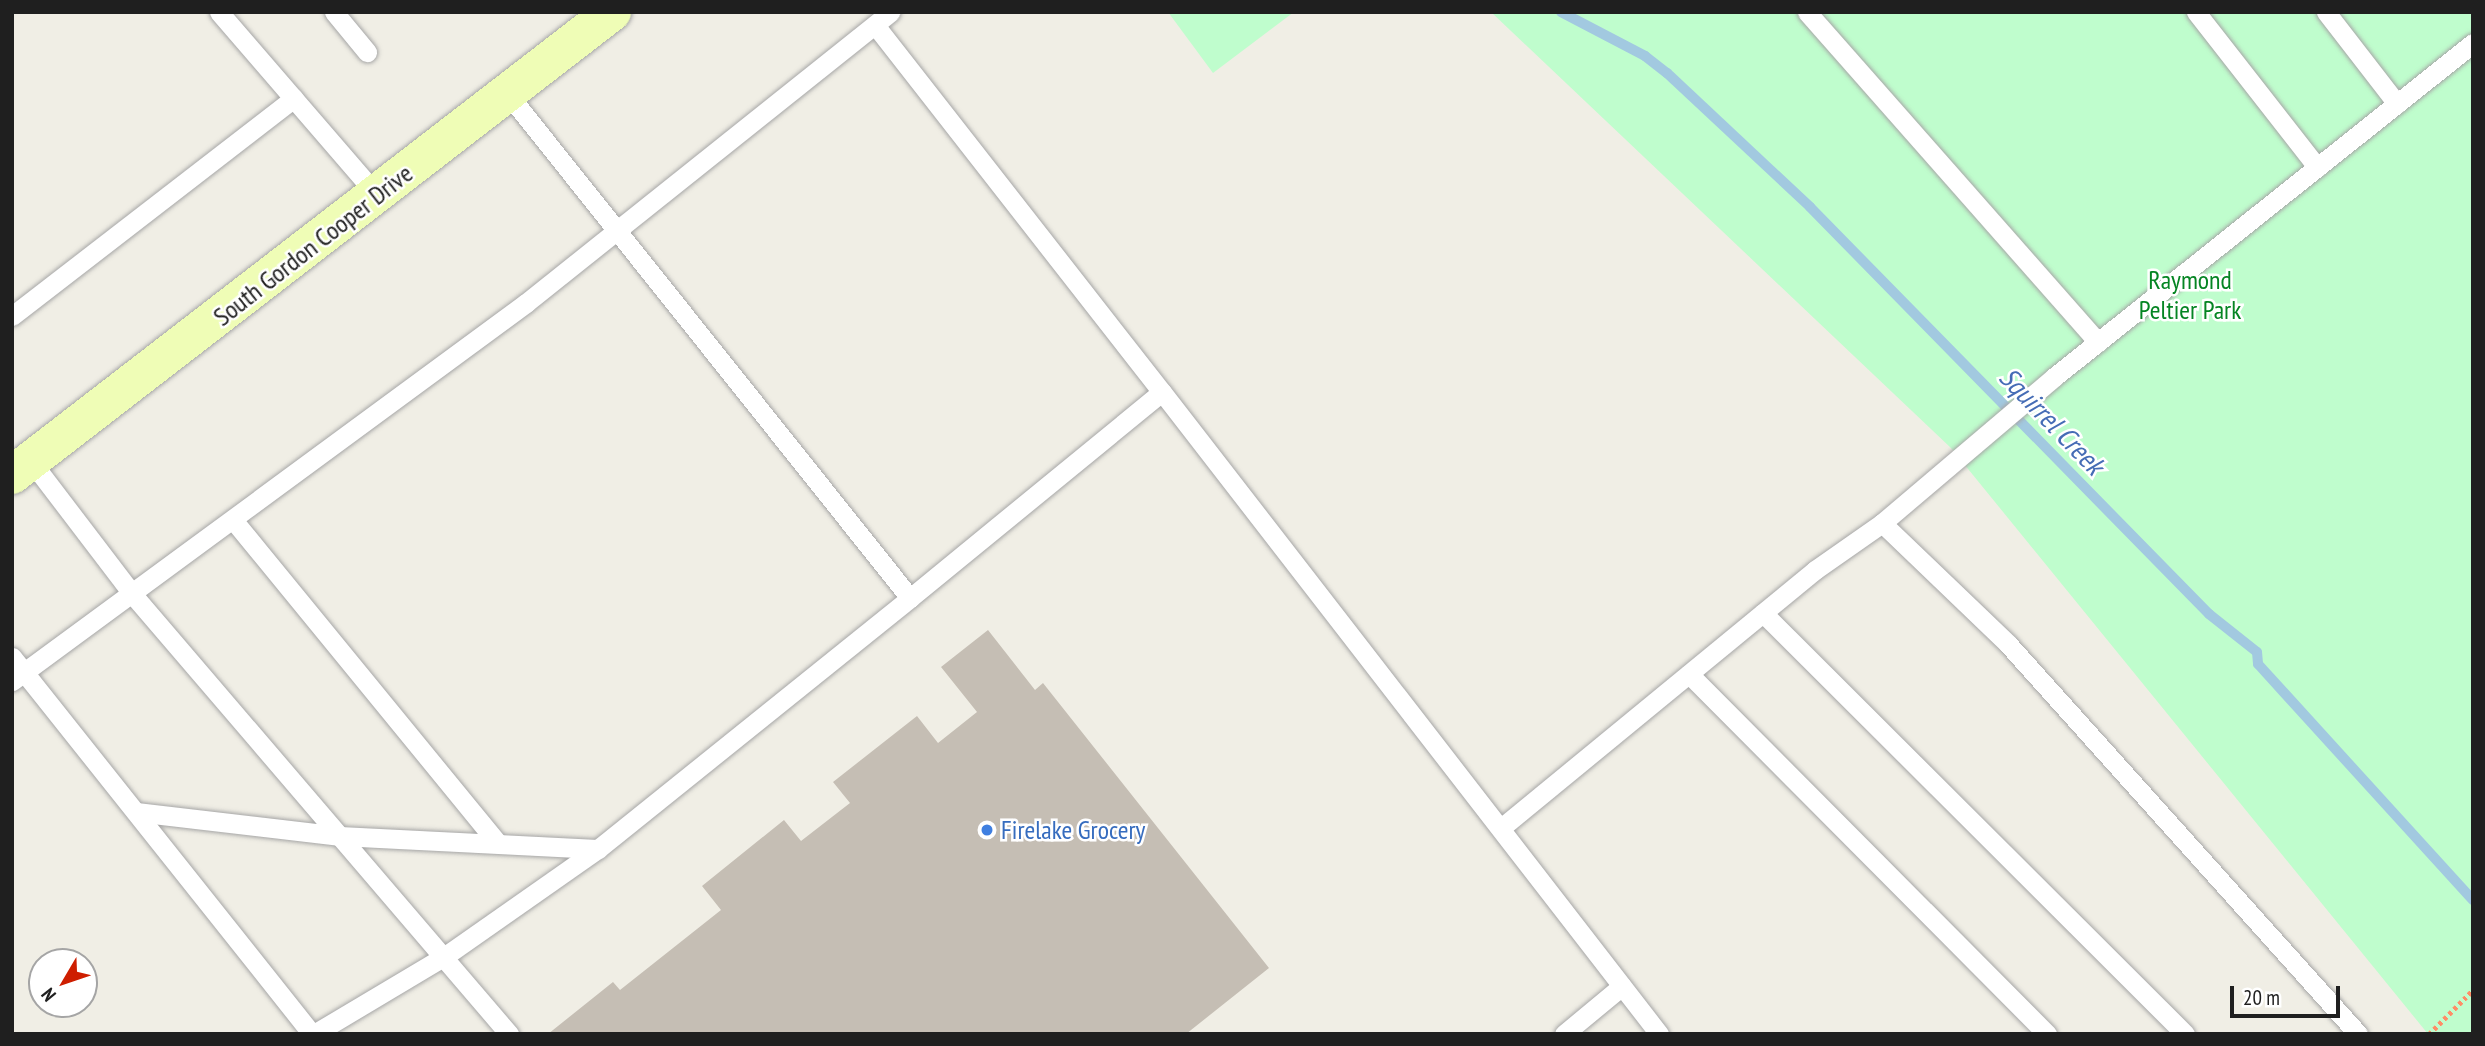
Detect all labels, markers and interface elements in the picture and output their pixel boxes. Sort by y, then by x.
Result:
street label: South Gordon Cooper Drive [207,158,419,332]
park label: Raymond Peltier Park [2139,264,2241,326]
water label: Squirrel Creek [1993,361,2111,481]
place label: Firelake Grocery [1001,814,1145,846]
marker: Firelake Grocery [979,822,995,838]
north arrow [28,948,98,1018]
scale bar [2233,972,2343,1016]
text: N [36,983,61,1007]
text: 20 m [2243,984,2280,1011]

